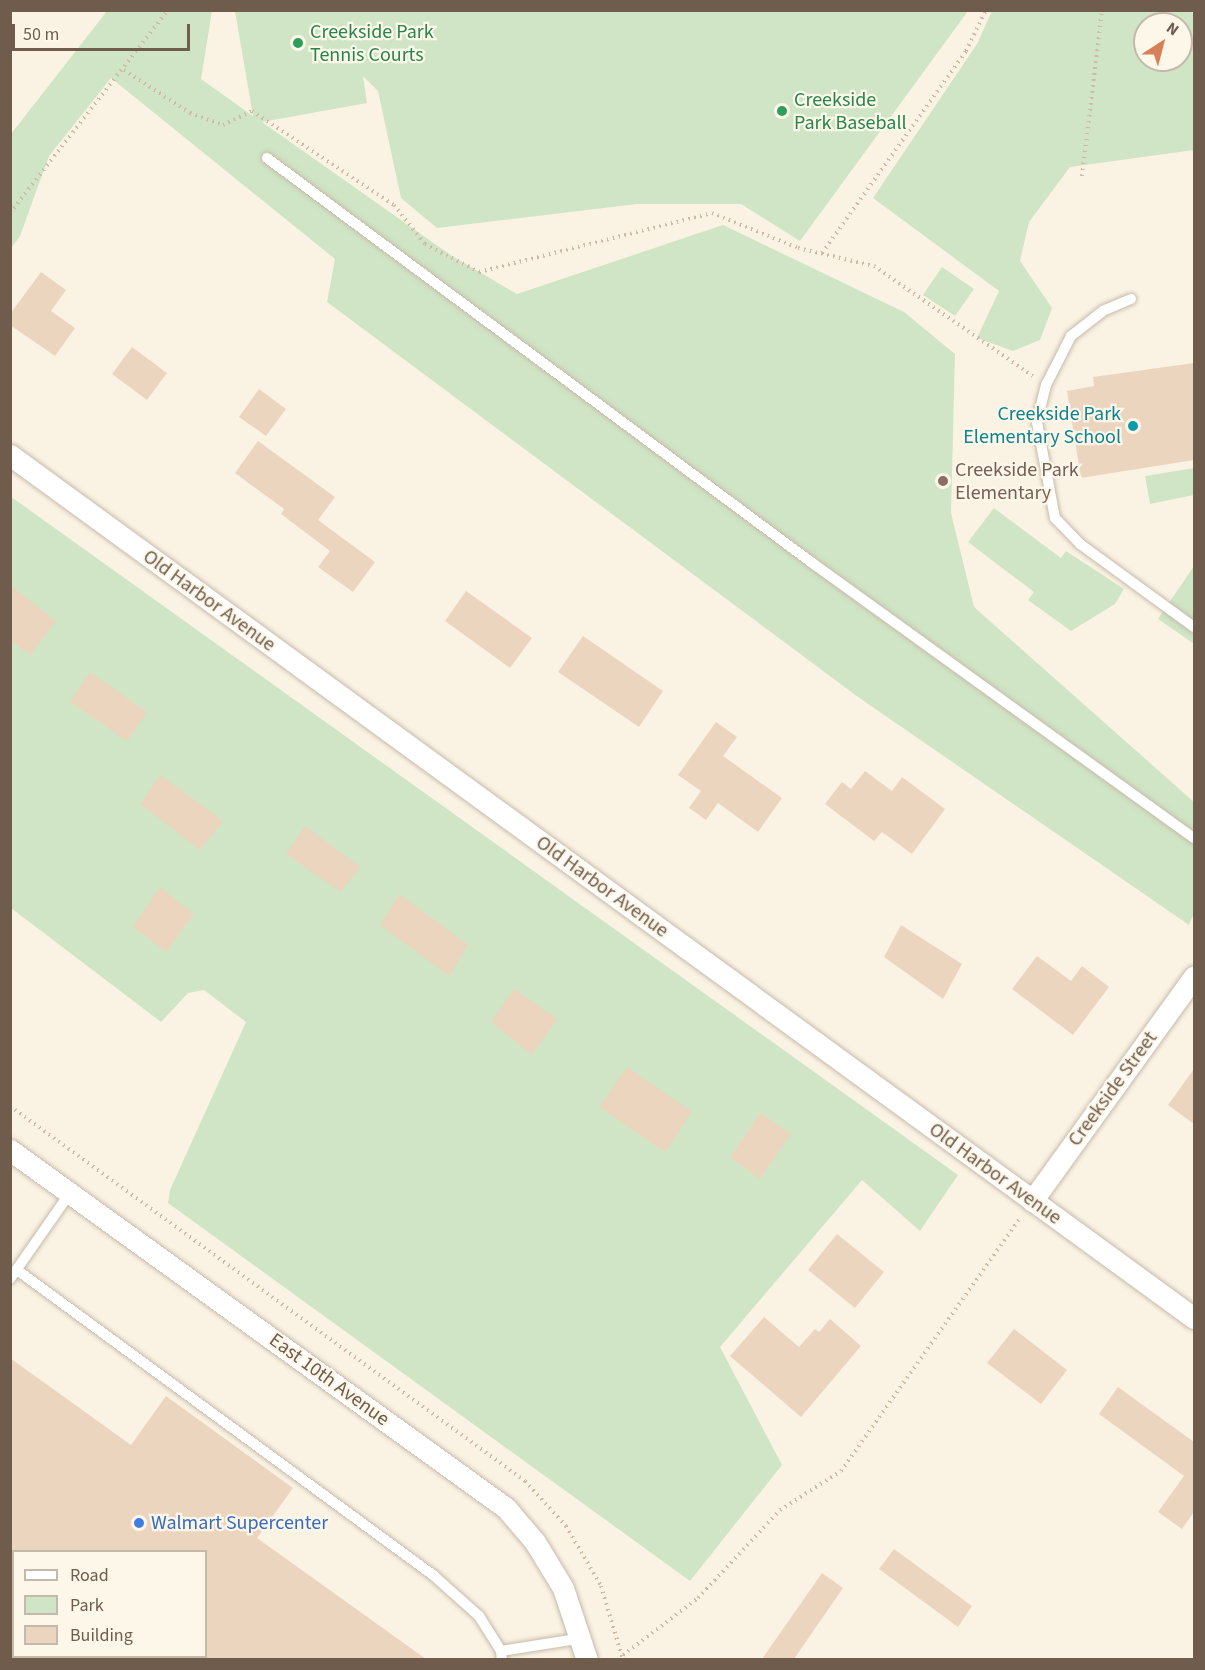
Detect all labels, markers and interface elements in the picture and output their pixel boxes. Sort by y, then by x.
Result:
scale bar [15,12,194,50]
north arrow [1133,12,1193,72]
text: N [1162,17,1183,41]
place label: Creekside Park Tennis Courts [310,20,434,67]
text: 50 m [23,22,59,47]
marker: Creekside Park Tennis Courts [291,36,305,50]
place label: Creekside Park Baseball [794,88,907,135]
marker: Creekside Park Baseball [775,104,789,118]
place label: Creekside Park Elementary School [963,402,1121,449]
marker: Creekside Park Elementary School [1126,419,1140,433]
place label: Creekside Park Elementary [955,458,1079,505]
marker: Creekside Park Elementary [936,474,950,488]
street label: Old Harbor Avenue [138,545,280,657]
street label: Old Harbor Avenue [531,831,673,943]
street label: Creekside Street [1063,1027,1163,1151]
street label: Old Harbor Avenue [924,1118,1066,1230]
street label: East 10th Avenue [264,1328,394,1432]
place label: Walmart Supercenter [151,1511,328,1535]
marker: Walmart Supercenter [132,1516,146,1530]
legend [12,1550,207,1658]
text: Road [70,1563,109,1588]
text: Park [70,1593,104,1618]
text: Building [70,1623,133,1648]

